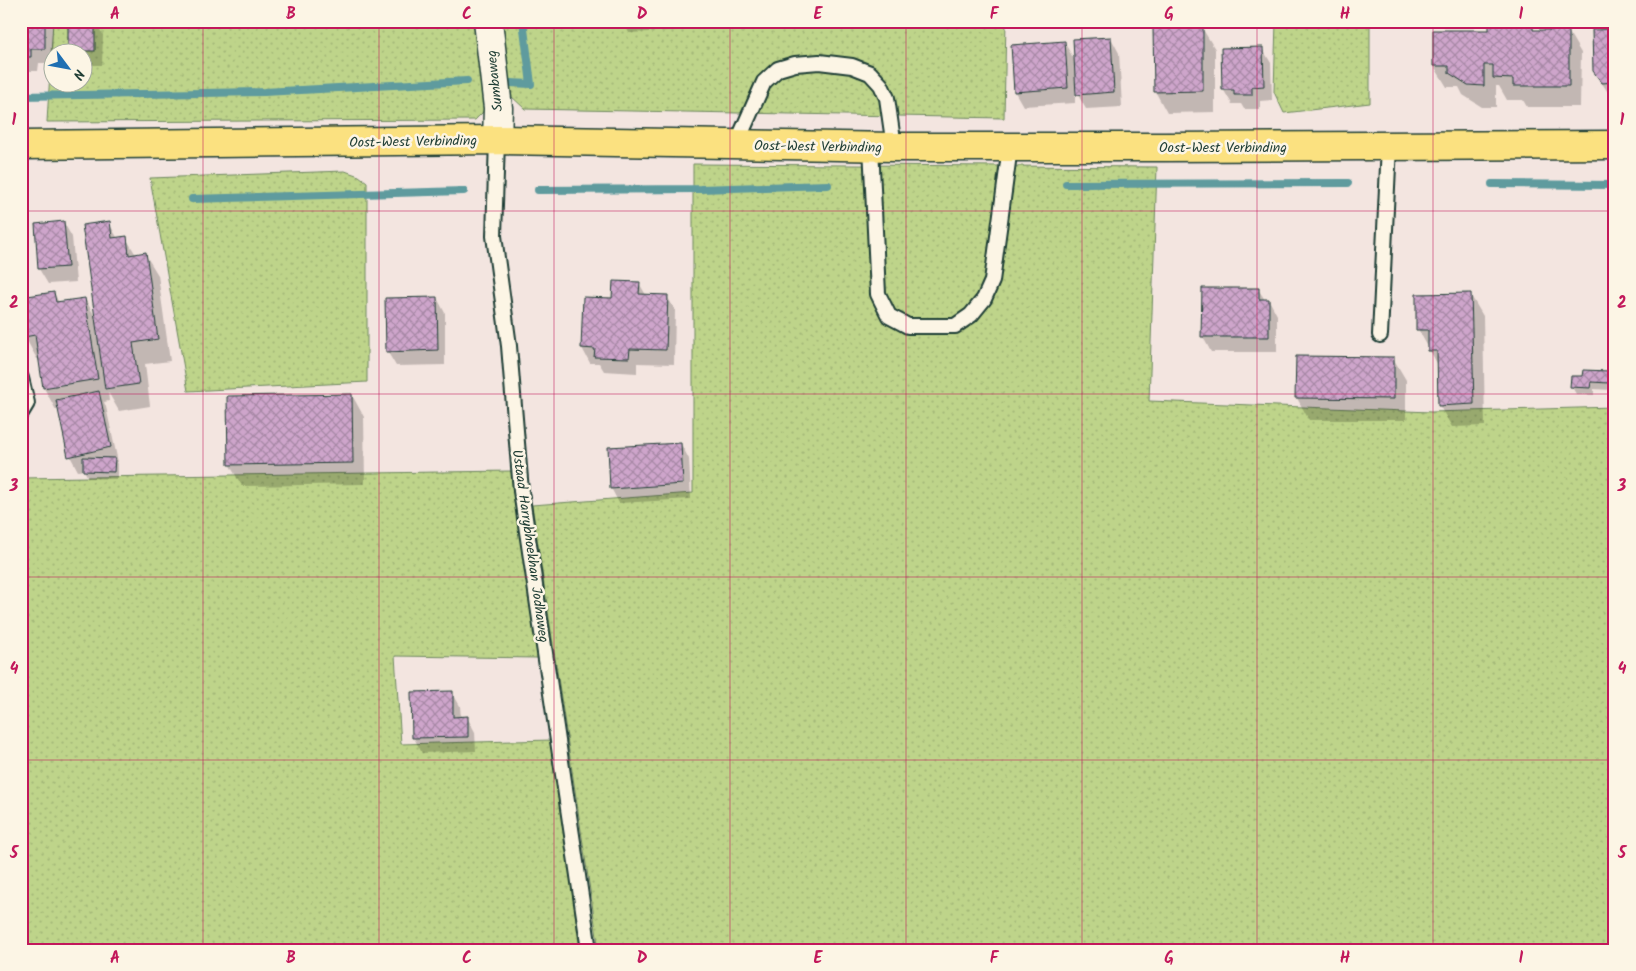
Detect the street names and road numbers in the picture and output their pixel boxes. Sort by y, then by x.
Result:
street label: Sumbaweg [481,49,509,113]
street label: Oost-West Verbinding [349,130,477,154]
street label: Oost-West Verbinding [754,135,882,159]
street label: Oost-West Verbinding [1159,137,1287,159]
street label: Ustaad Harrybhoekhan Jodhaweg [506,448,554,644]

